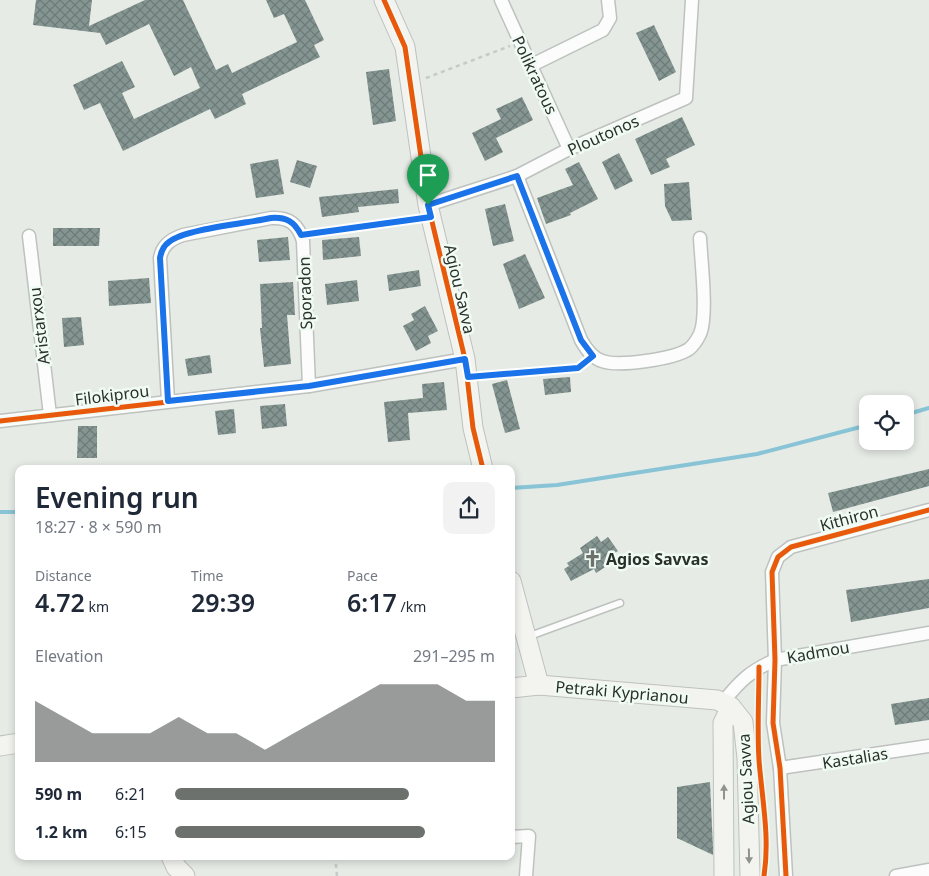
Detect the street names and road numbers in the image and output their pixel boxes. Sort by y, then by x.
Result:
street label: Polikratous [507,32,563,118]
street label: Ploutonos [564,109,642,161]
street label: Agiou Savva [439,242,481,336]
street label: Sporadon [293,256,317,330]
street label: Aristarxou [23,286,55,366]
street label: Filokiprou [74,380,150,410]
street label: Kithiron [817,500,881,536]
street label: Kadmou [785,636,851,668]
street label: Petraki Kyprianou [554,675,690,709]
street label: Agiou Savva [733,733,759,825]
street label: Kastalias [821,742,889,774]

